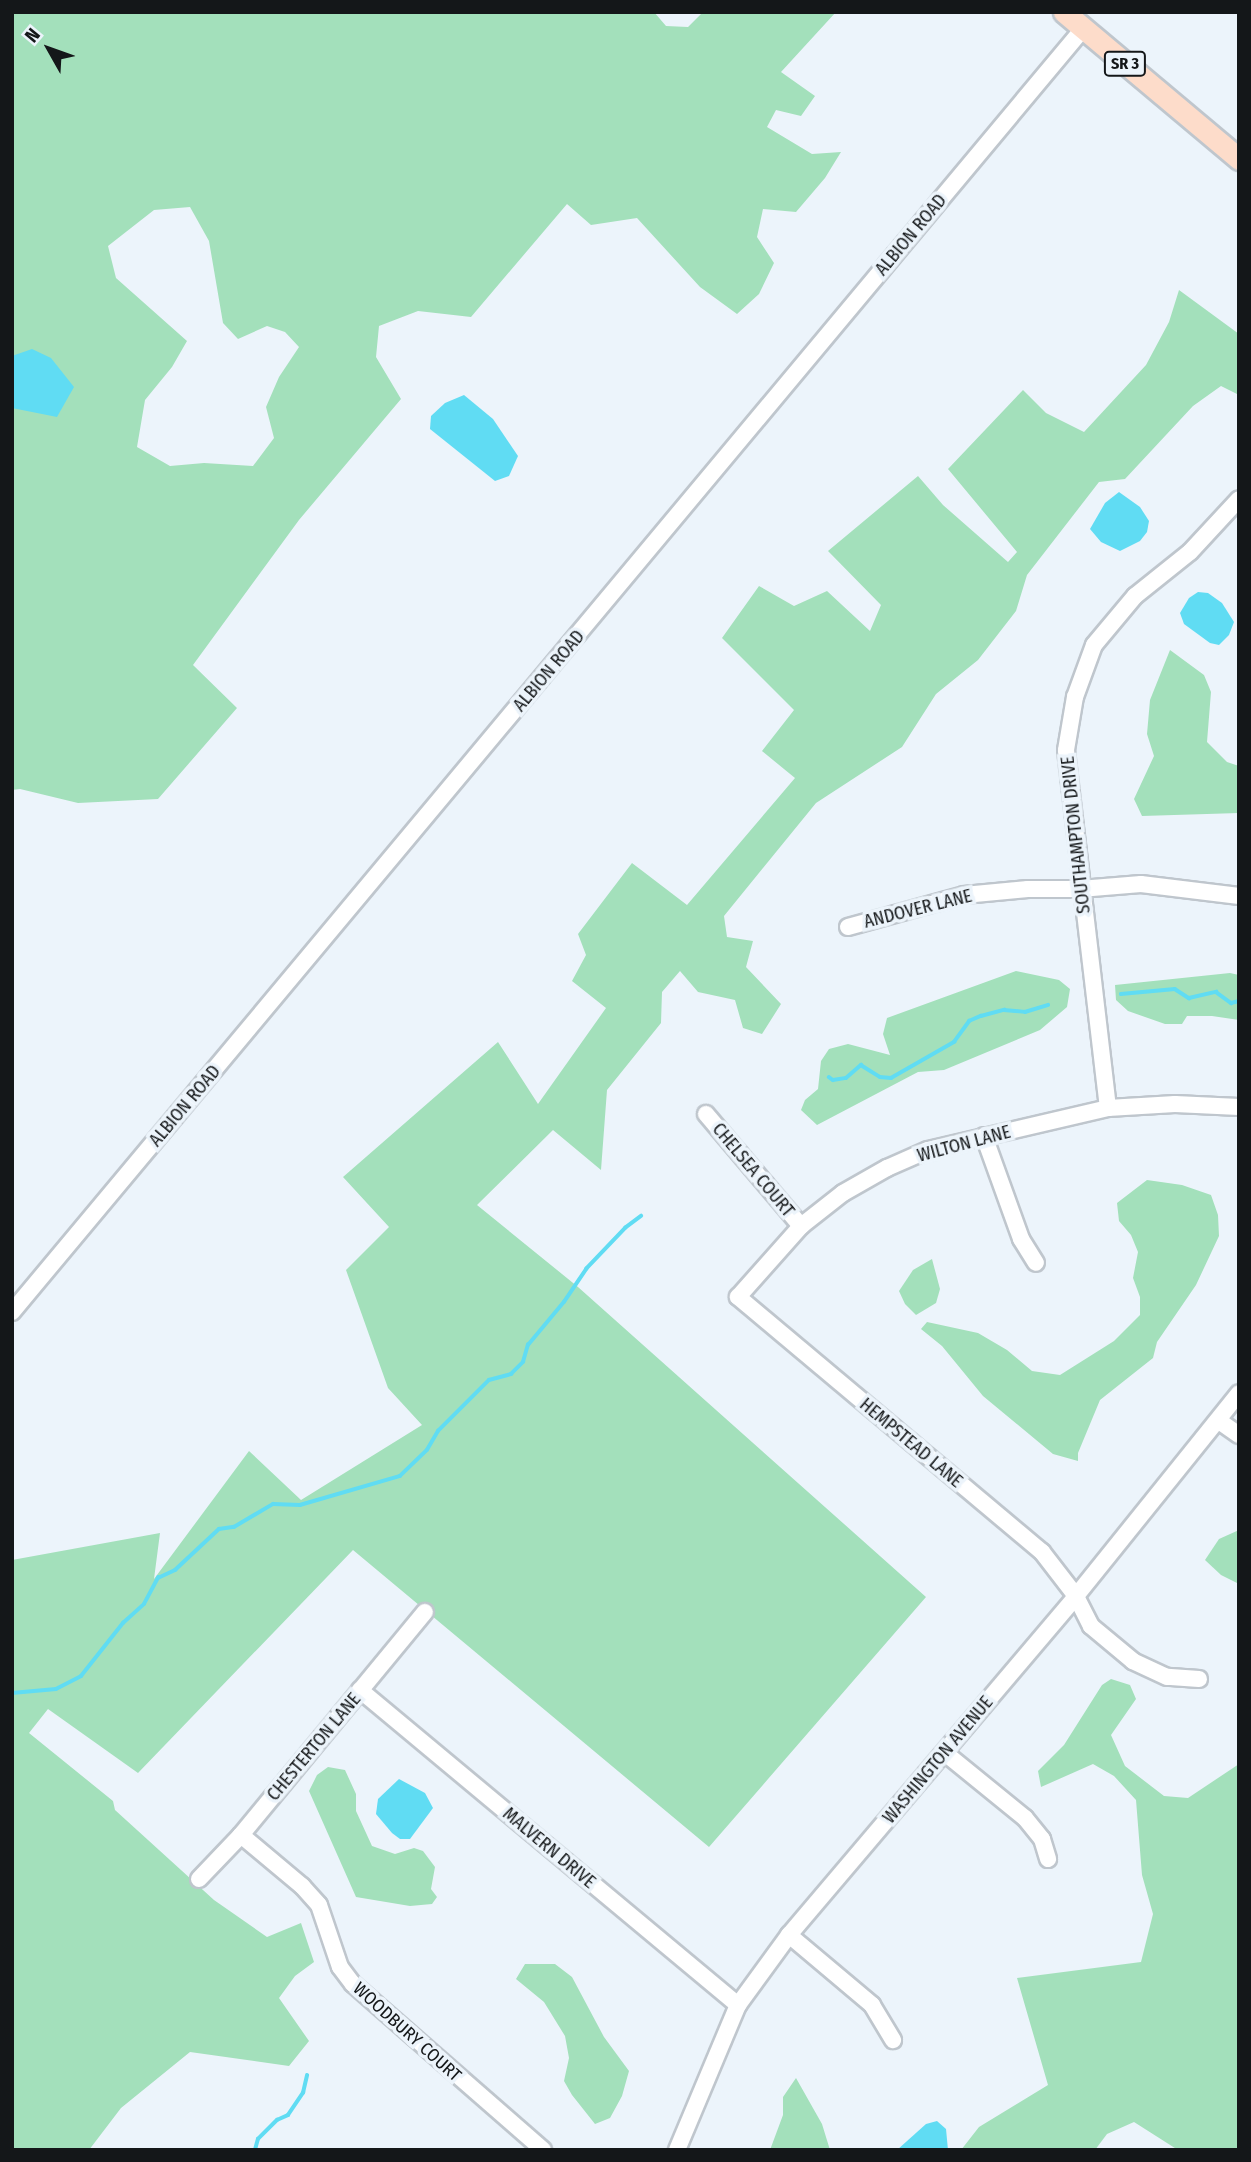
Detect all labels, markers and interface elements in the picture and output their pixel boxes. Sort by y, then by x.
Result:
north arrow [14,14,84,84]
text: N [20,23,45,47]
road number: SR 3 [1102,52,1148,76]
street label: ALBION ROAD [871,190,951,280]
street label: ALBION ROAD [509,626,589,716]
street label: SOUTHAMPTON DRIVE [1057,755,1095,915]
street label: ANDOVER LANE [862,885,974,933]
street label: ALBION ROAD [145,1061,225,1151]
street label: CHELSEA COURT [708,1119,798,1221]
street label: WILTON LANE [915,1121,1013,1167]
street label: HEMPSTEAD LANE [855,1394,967,1492]
street label: CHESTERTON LANE [263,1689,365,1805]
street label: WASHINGTON AVENUE [879,1692,997,1828]
street label: MALVERN DRIVE [498,1803,600,1893]
street label: WOODBURY COURT [349,1978,465,2086]

